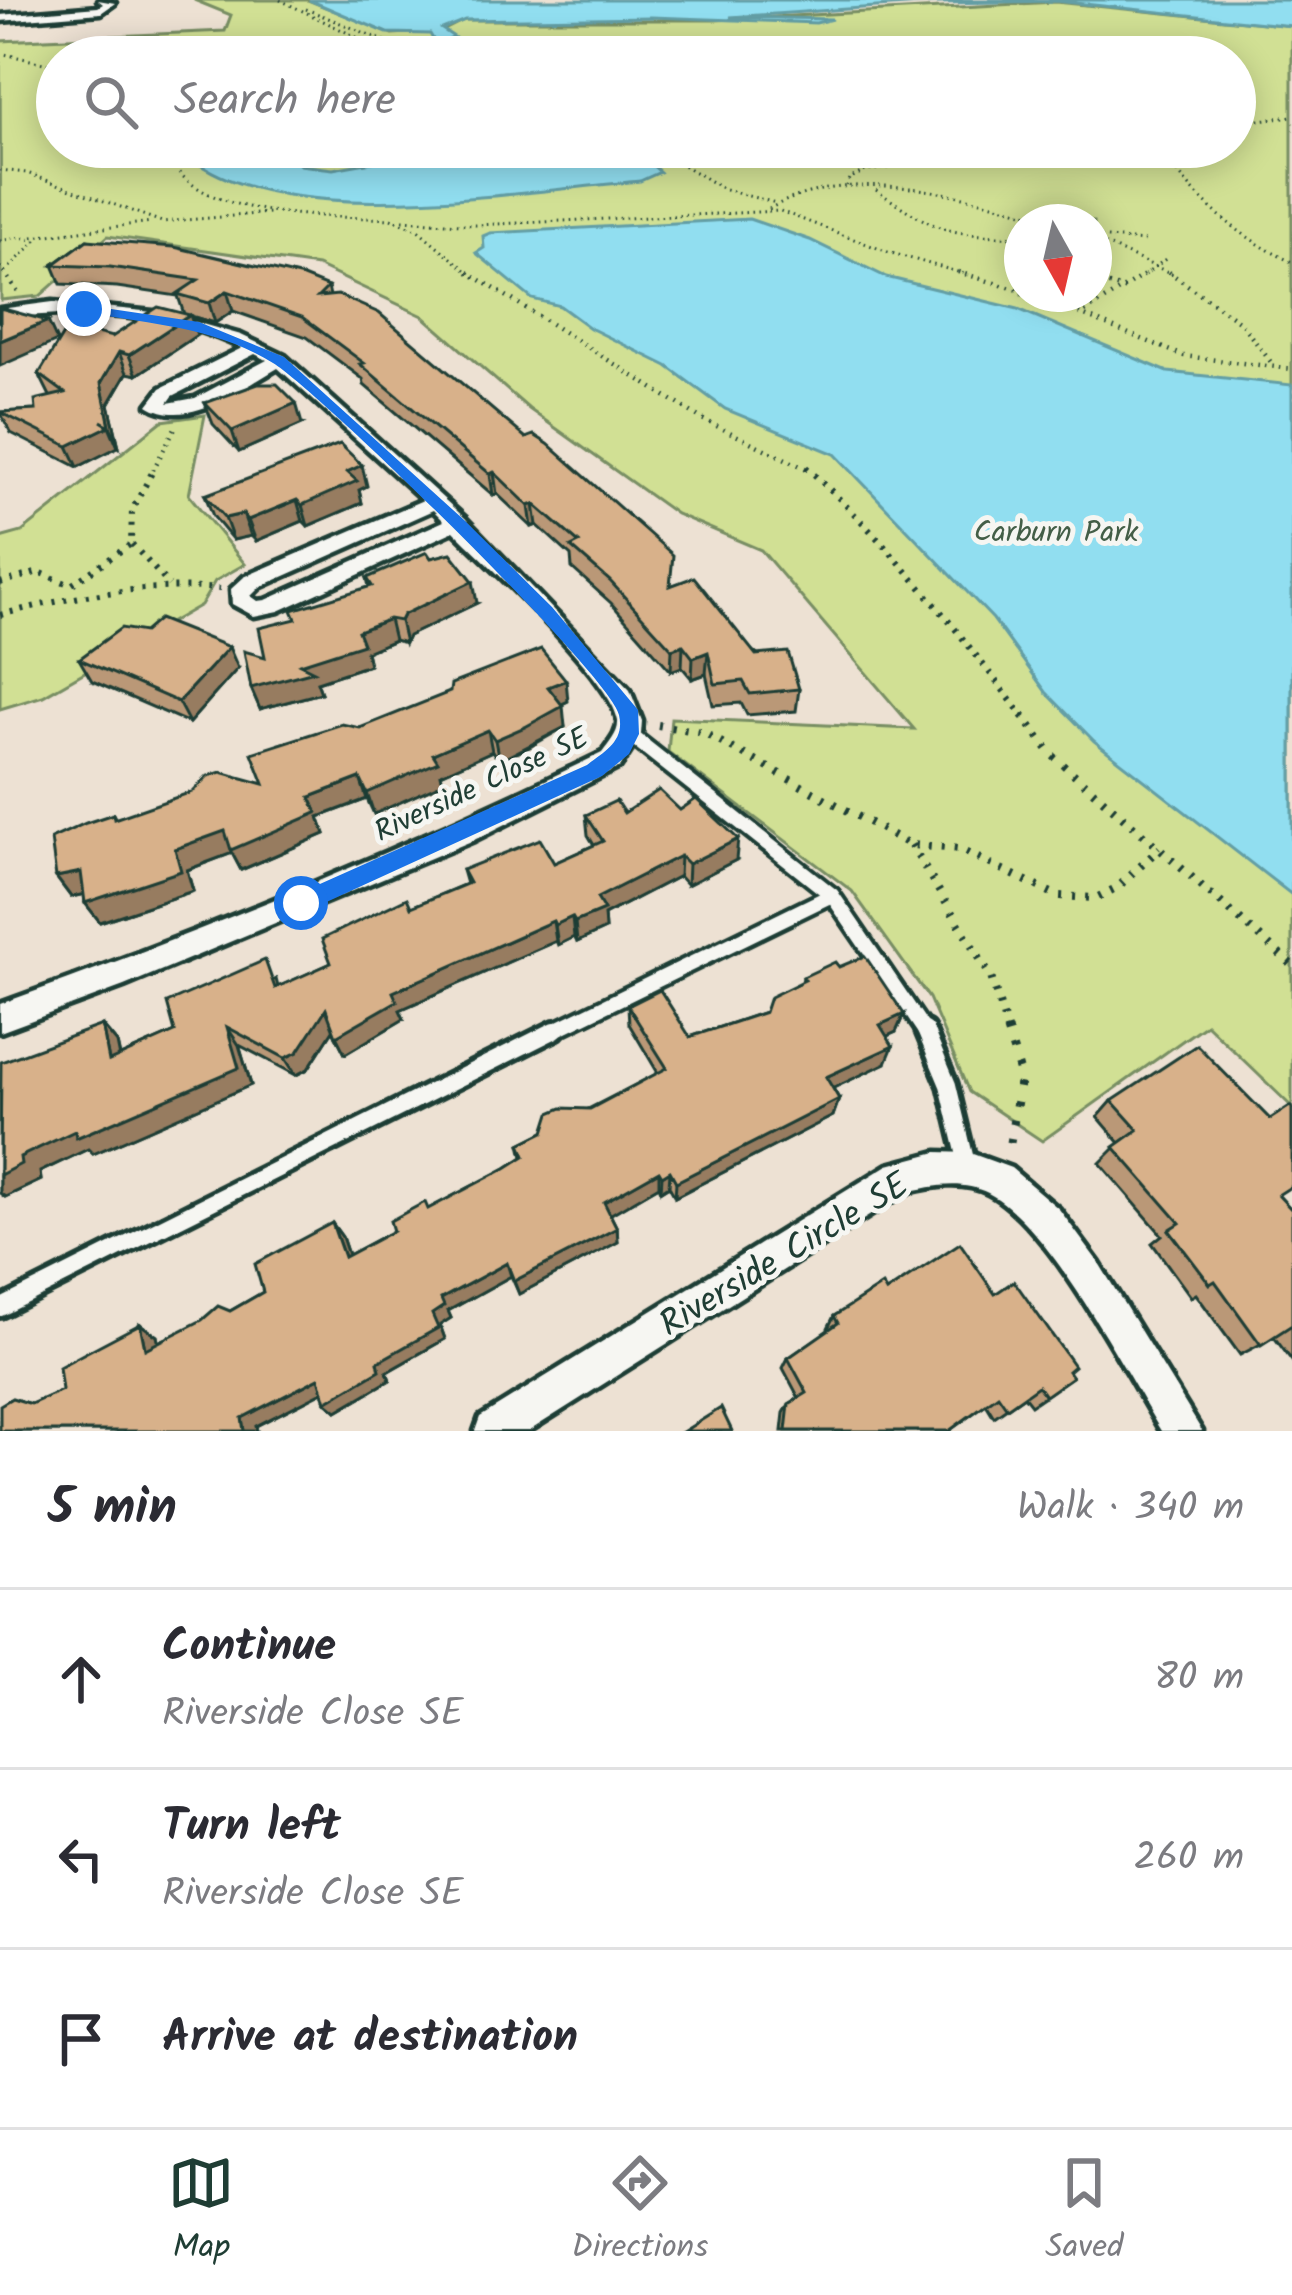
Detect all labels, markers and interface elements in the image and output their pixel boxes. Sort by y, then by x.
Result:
search box [36,36,1256,168]
text: Search here [174,66,396,138]
icon: search [78,69,144,135]
north arrow [1004,204,1112,312]
route end [57,282,111,336]
park label: Carburn Park [974,509,1139,557]
street label: Riverside Close SE [367,714,598,857]
route start [274,876,328,930]
street label: Riverside Circle SE [649,1158,922,1353]
text: 5 min [48,1469,177,1550]
text: Walk · 340 m [1017,1478,1244,1540]
text: Continue [162,1612,336,1684]
icon: ahead [48,1646,114,1712]
text: 80 m [1154,1648,1244,1710]
text: Riverside Close SE [162,1684,463,1746]
text: Turn left [162,1792,341,1864]
icon: left [48,1826,114,1892]
text: 260 m [1133,1828,1244,1890]
text: Riverside Close SE [162,1864,463,1926]
text: Arrive at destination [162,2003,578,2075]
icon: arrive [48,2006,114,2072]
tab: Map [168,2150,234,2275]
tab: Directions [571,2150,708,2275]
tab: Saved [1045,2150,1124,2275]

